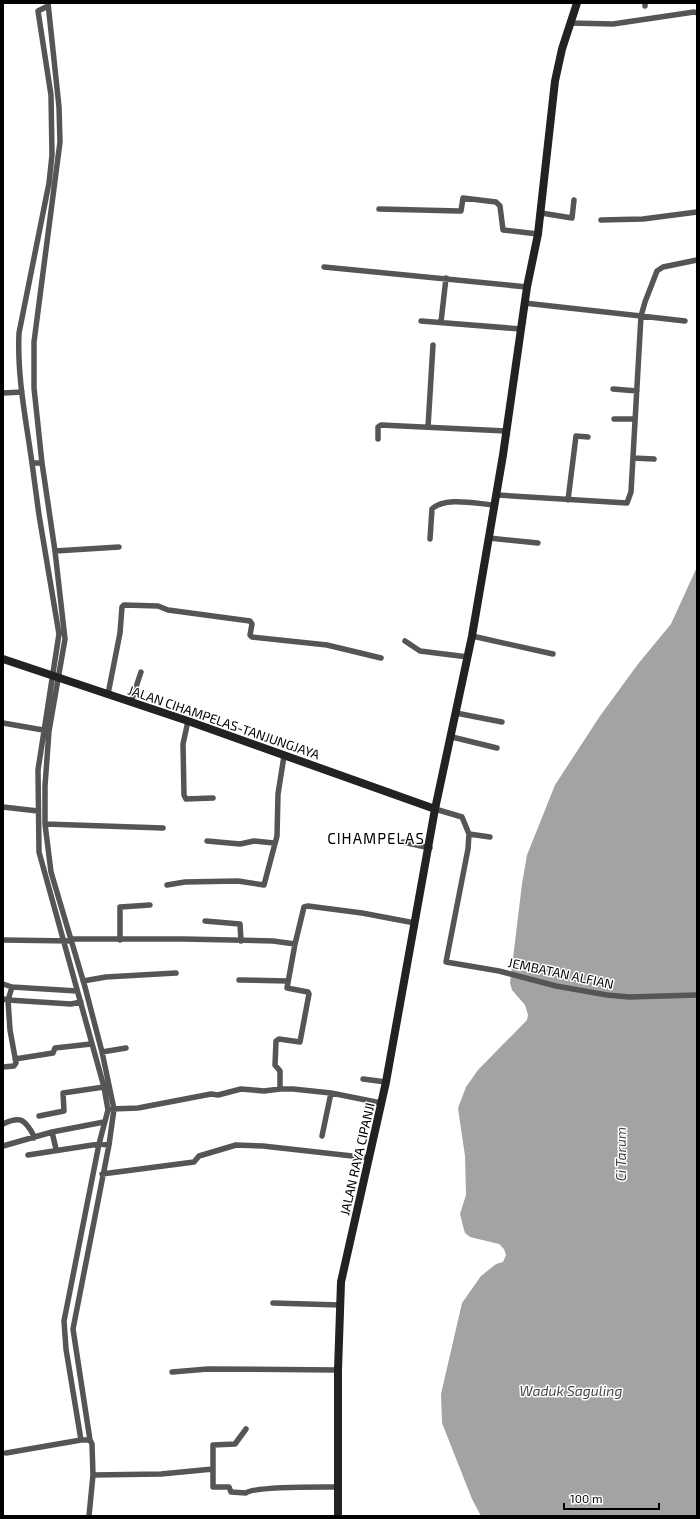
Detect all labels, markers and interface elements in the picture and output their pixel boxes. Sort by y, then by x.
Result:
street label: JALAN CIHAMPELAS-TANJUNGJAYA [126,682,322,762]
district label: CIHAMPELAS [327,829,425,847]
street label: JEMBATAN ALFIAN [507,954,615,992]
street label: JALAN RAYA CIPANJI [336,1101,378,1217]
water label: Ci Tarum [612,1127,629,1181]
water label: Waduk Saguling [520,1382,622,1399]
scale bar [564,1485,659,1511]
text: 100 m [570,1491,602,1505]

